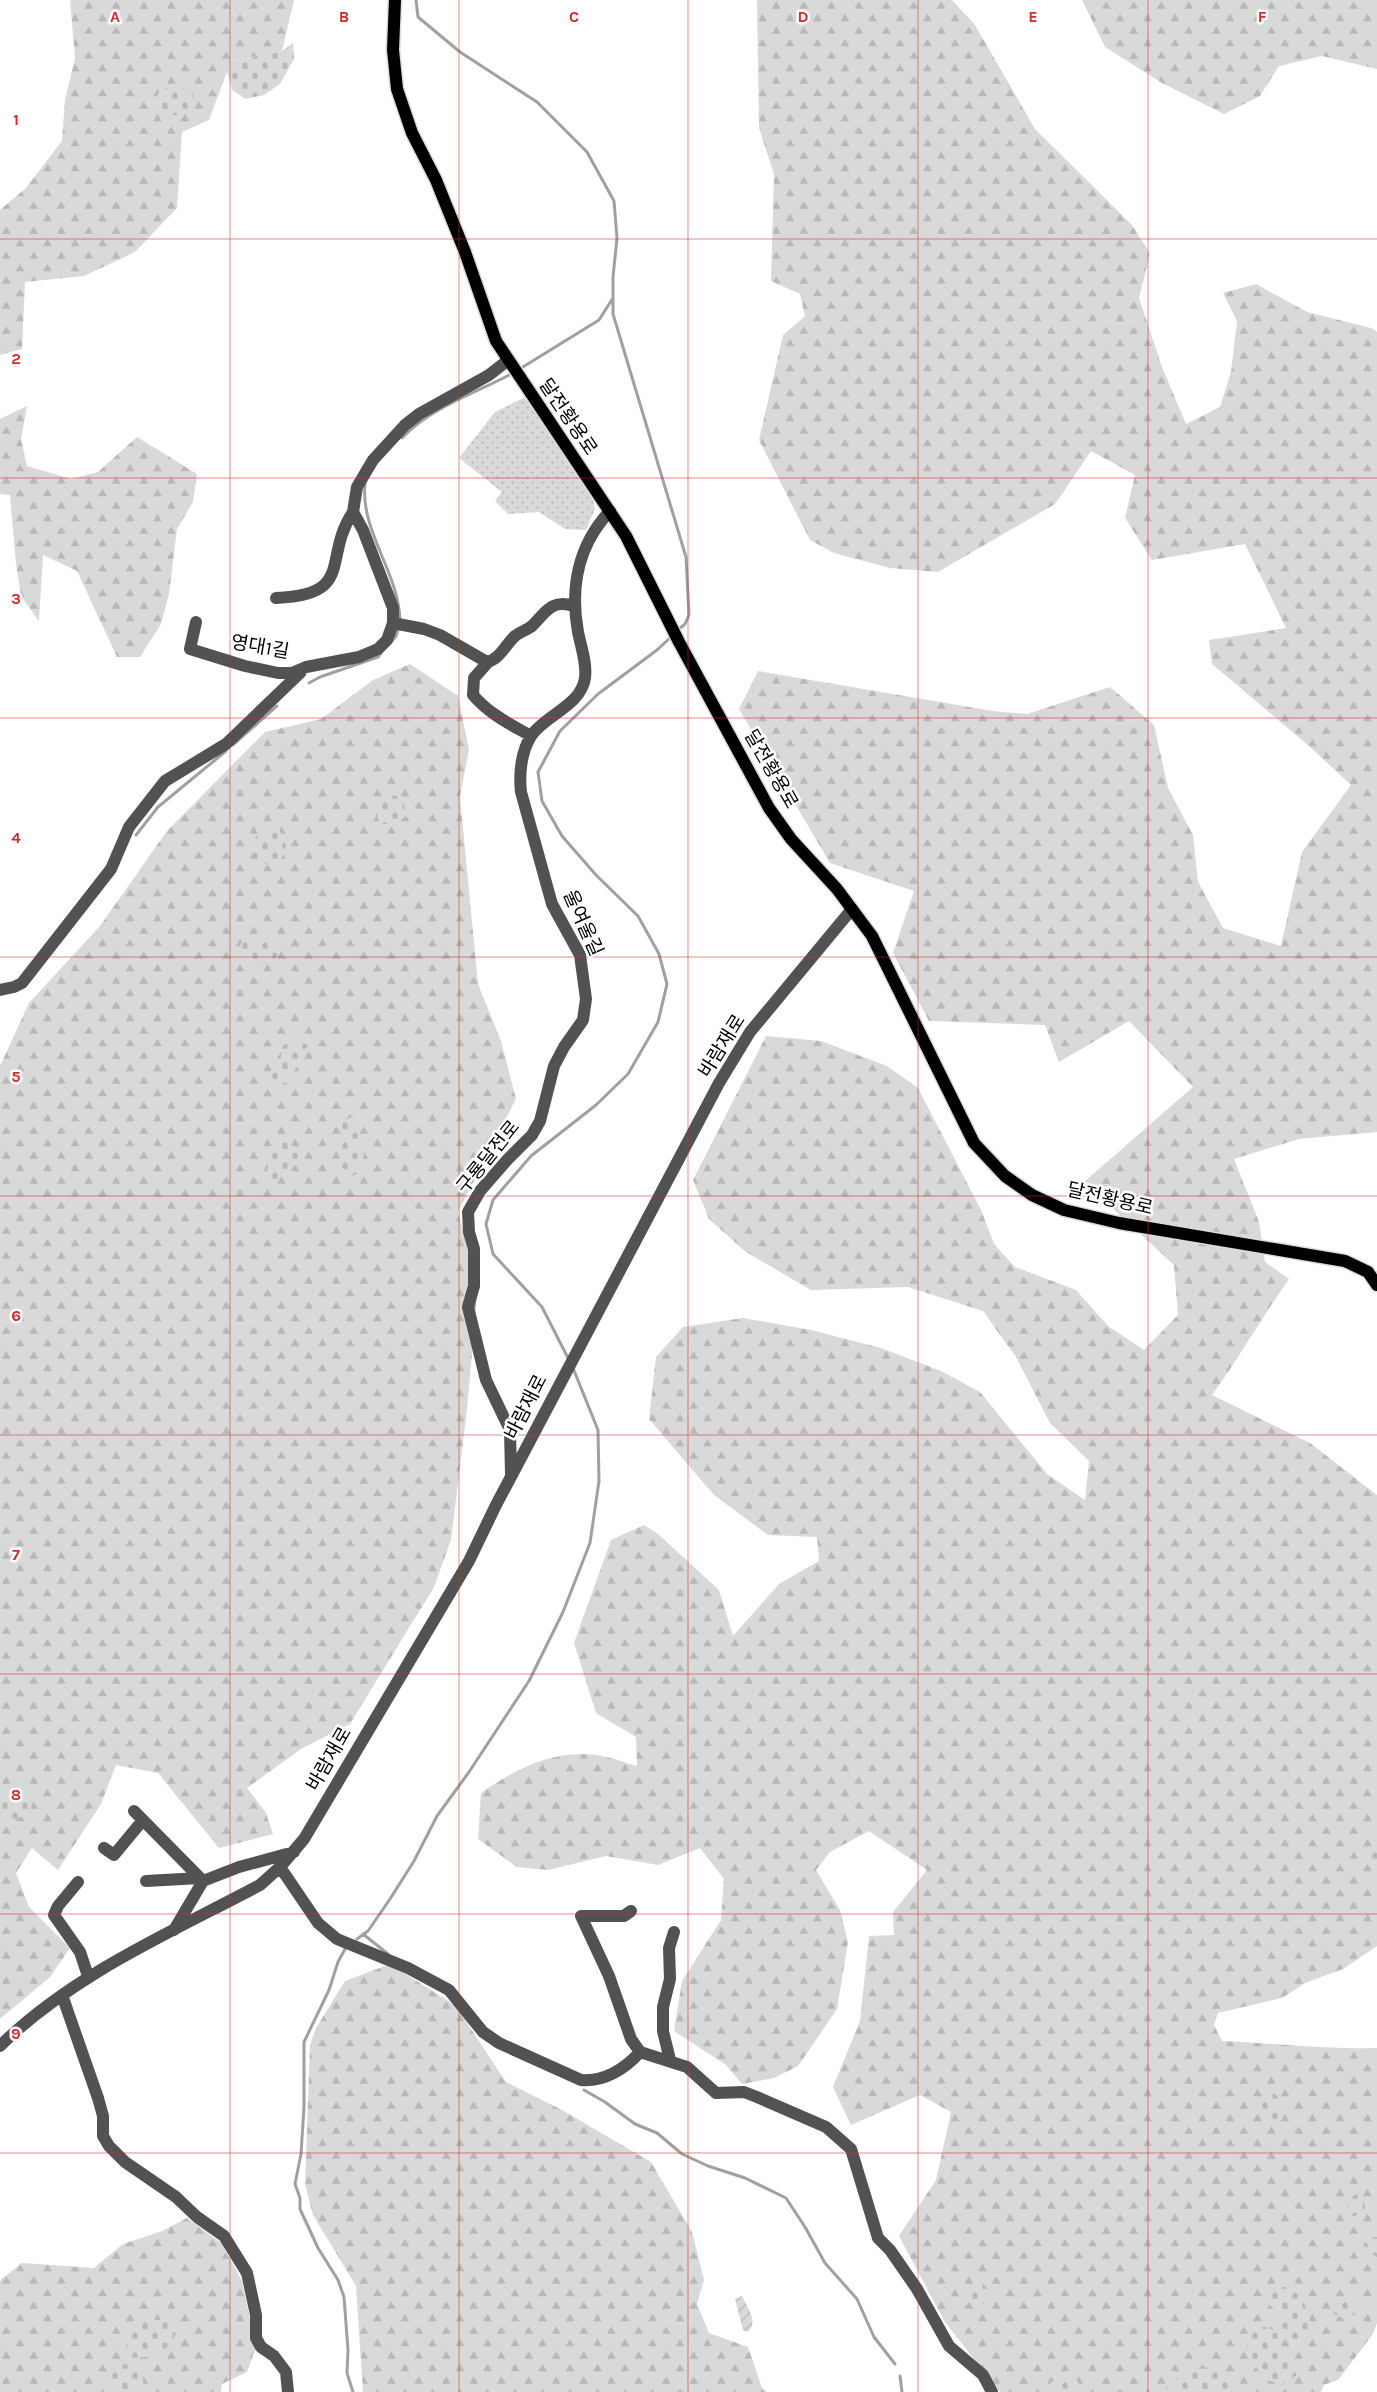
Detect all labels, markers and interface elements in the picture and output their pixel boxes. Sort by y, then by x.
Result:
text: A [110,7,120,26]
text: B [339,7,349,26]
text: C [569,7,579,26]
text: D [798,7,809,26]
text: E [1028,7,1038,26]
text: F [1258,7,1267,26]
text: 1 [13,110,19,129]
text: 2 [11,349,21,368]
street label: 달전황용로 [534,375,602,459]
text: 3 [11,589,21,608]
street label: 영대1길 [229,631,291,663]
street label: 달전황용로 [740,726,802,812]
text: 4 [11,828,21,847]
street label: 울여울길 [559,887,607,959]
street label: 바람재로 [694,1011,750,1081]
text: 5 [11,1067,21,1086]
street label: 구룡달전로 [452,1116,524,1198]
street label: 달전황용로 [1065,1178,1155,1220]
text: 6 [11,1306,21,1325]
street label: 바람재로 [500,1371,552,1443]
text: 7 [12,1545,20,1564]
street label: 바람재로 [302,1723,356,1795]
text: 8 [11,1785,21,1804]
text: 9 [11,2024,21,2043]

